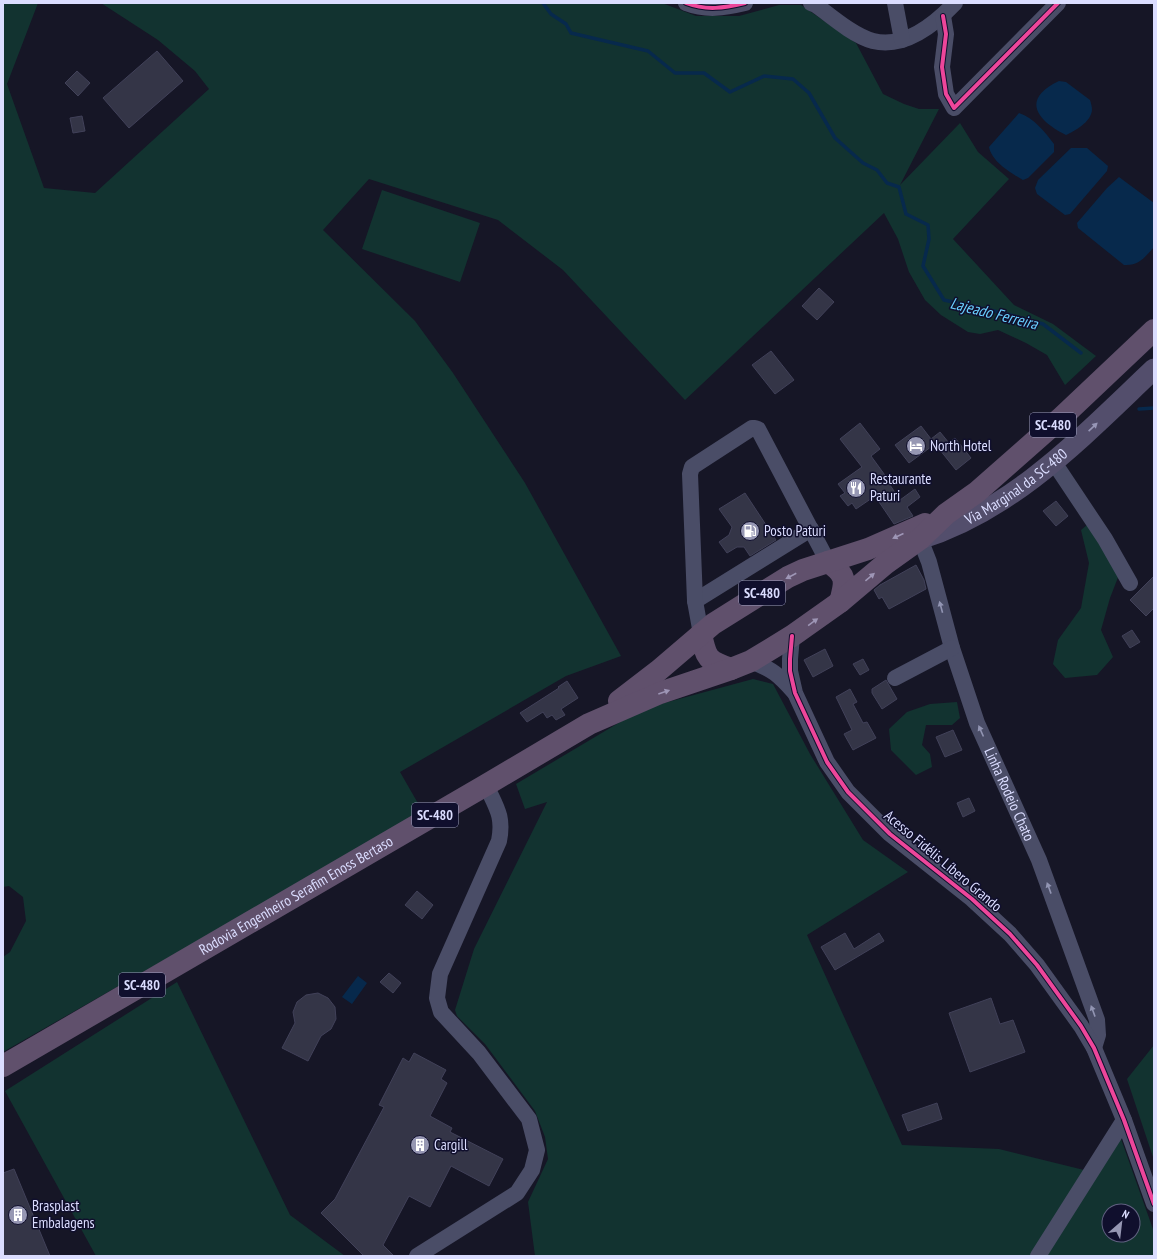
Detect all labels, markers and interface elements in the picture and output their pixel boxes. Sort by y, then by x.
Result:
water label: Lajeado Ferreira [948,292,1041,334]
road number: SC-480 [1030,413,1076,437]
one-way arrow [1087,422,1098,431]
hotel icon: North Hotel [905,435,927,457]
place label: North Hotel [930,436,992,455]
street label: Via Marginal da SC-480 [960,444,1071,529]
place label: Restaurante Paturi [870,469,931,505]
restaurant icon: Restaurante Paturi [845,477,867,499]
fuel station icon: Posto Paturi [739,520,761,542]
place label: Posto Paturi [764,521,826,540]
one-way arrow [891,533,903,539]
one-way arrow [785,572,797,579]
one-way arrow [865,572,875,581]
road number: SC-480 [739,581,785,605]
one-way arrow [938,601,944,613]
one-way arrow [808,618,819,626]
one-way arrow [658,688,670,694]
one-way arrow [978,725,984,736]
street label: Linha Rodeio Chato [980,744,1039,844]
road number: SC-480 [412,803,458,827]
street label: Acesso Fidélis Líbero Grando [880,806,1006,916]
street label: Rodovia Engenheiro Serafim Enoss Bertaso [195,831,396,959]
one-way arrow [1046,882,1052,894]
road number: SC-480 [119,973,165,997]
one-way arrow [1090,1004,1096,1016]
building icon: Cargill [409,1134,431,1156]
place label: Cargill [434,1135,468,1154]
place label: Brasplast Embalagens [32,1196,95,1232]
north arrow [1101,1203,1141,1243]
building icon: Brasplast Embalagens [7,1204,29,1226]
text: N [1120,1207,1132,1222]

